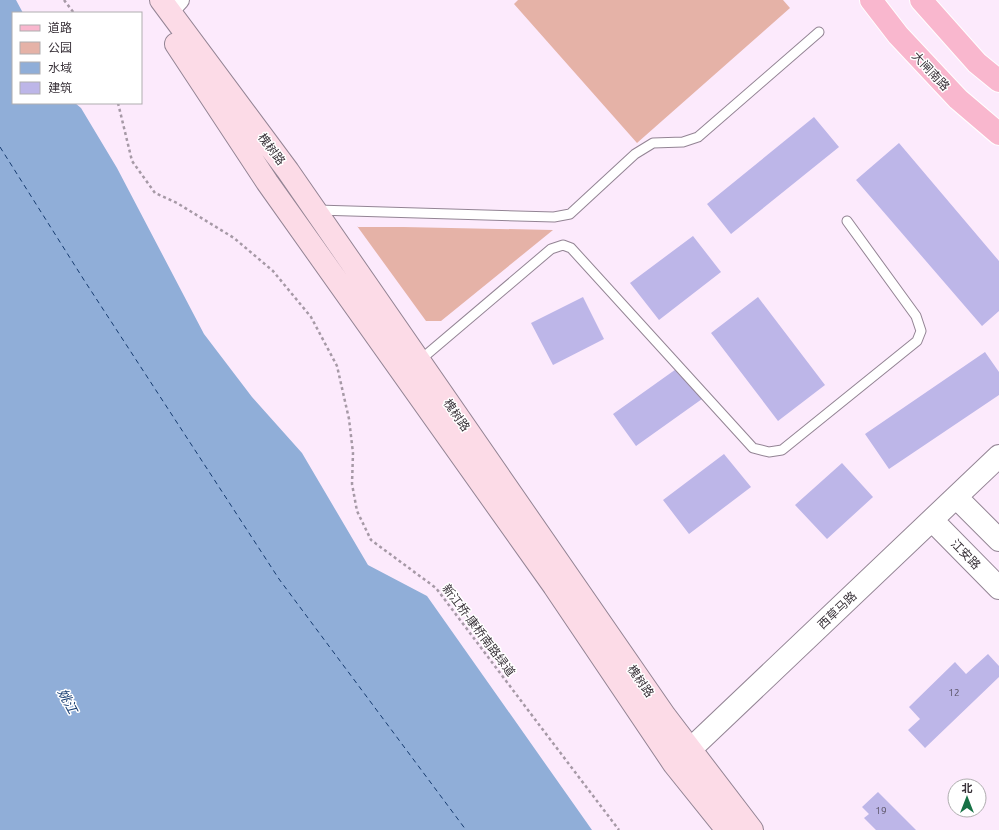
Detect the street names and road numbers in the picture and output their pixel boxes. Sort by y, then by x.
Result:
street label: 大闸南路 [910,49,952,93]
street label: 槐树路 [256,131,288,167]
street label: 槐树路 [441,397,473,433]
street label: 江安路 [949,537,983,571]
street label: 新江桥-康桥南路绿道 [440,582,518,678]
street label: 西草马路 [815,589,859,631]
street label: 槐树路 [625,663,657,699]

